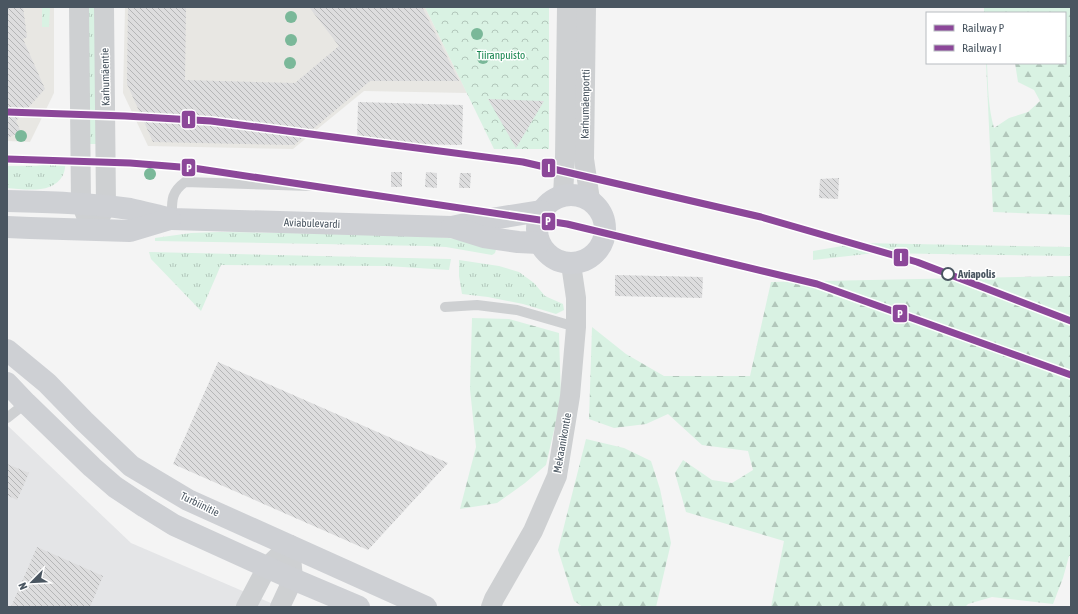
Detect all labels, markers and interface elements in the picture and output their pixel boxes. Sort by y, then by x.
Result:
legend [926,12,1066,64]
text: Railway P [962,21,1005,35]
text: Railway I [962,41,1002,55]
street label: Karhumäentie [98,48,112,106]
park label: Tiiranpuisto [477,49,525,61]
street label: Karhumäenportti [578,69,592,139]
line badge: I [181,110,196,129]
text: I [188,114,191,126]
line badge: P [181,158,196,177]
line badge: I [541,158,556,178]
text: P [186,162,192,174]
text: I [548,162,551,174]
line badge: P [541,212,556,231]
text: P [545,215,551,227]
street label: Aviabulevardi [284,216,340,230]
line badge: I [893,248,909,267]
text: I [900,251,903,263]
marker: Aviapolis [941,267,955,281]
place label: Aviapolis [957,268,995,280]
line badge: P [892,304,908,323]
text: P [897,308,903,320]
street label: Mekaanikontie [551,412,573,474]
street label: Turbiinitie [179,489,221,519]
north arrow [12,562,52,602]
text: N [16,581,30,591]

